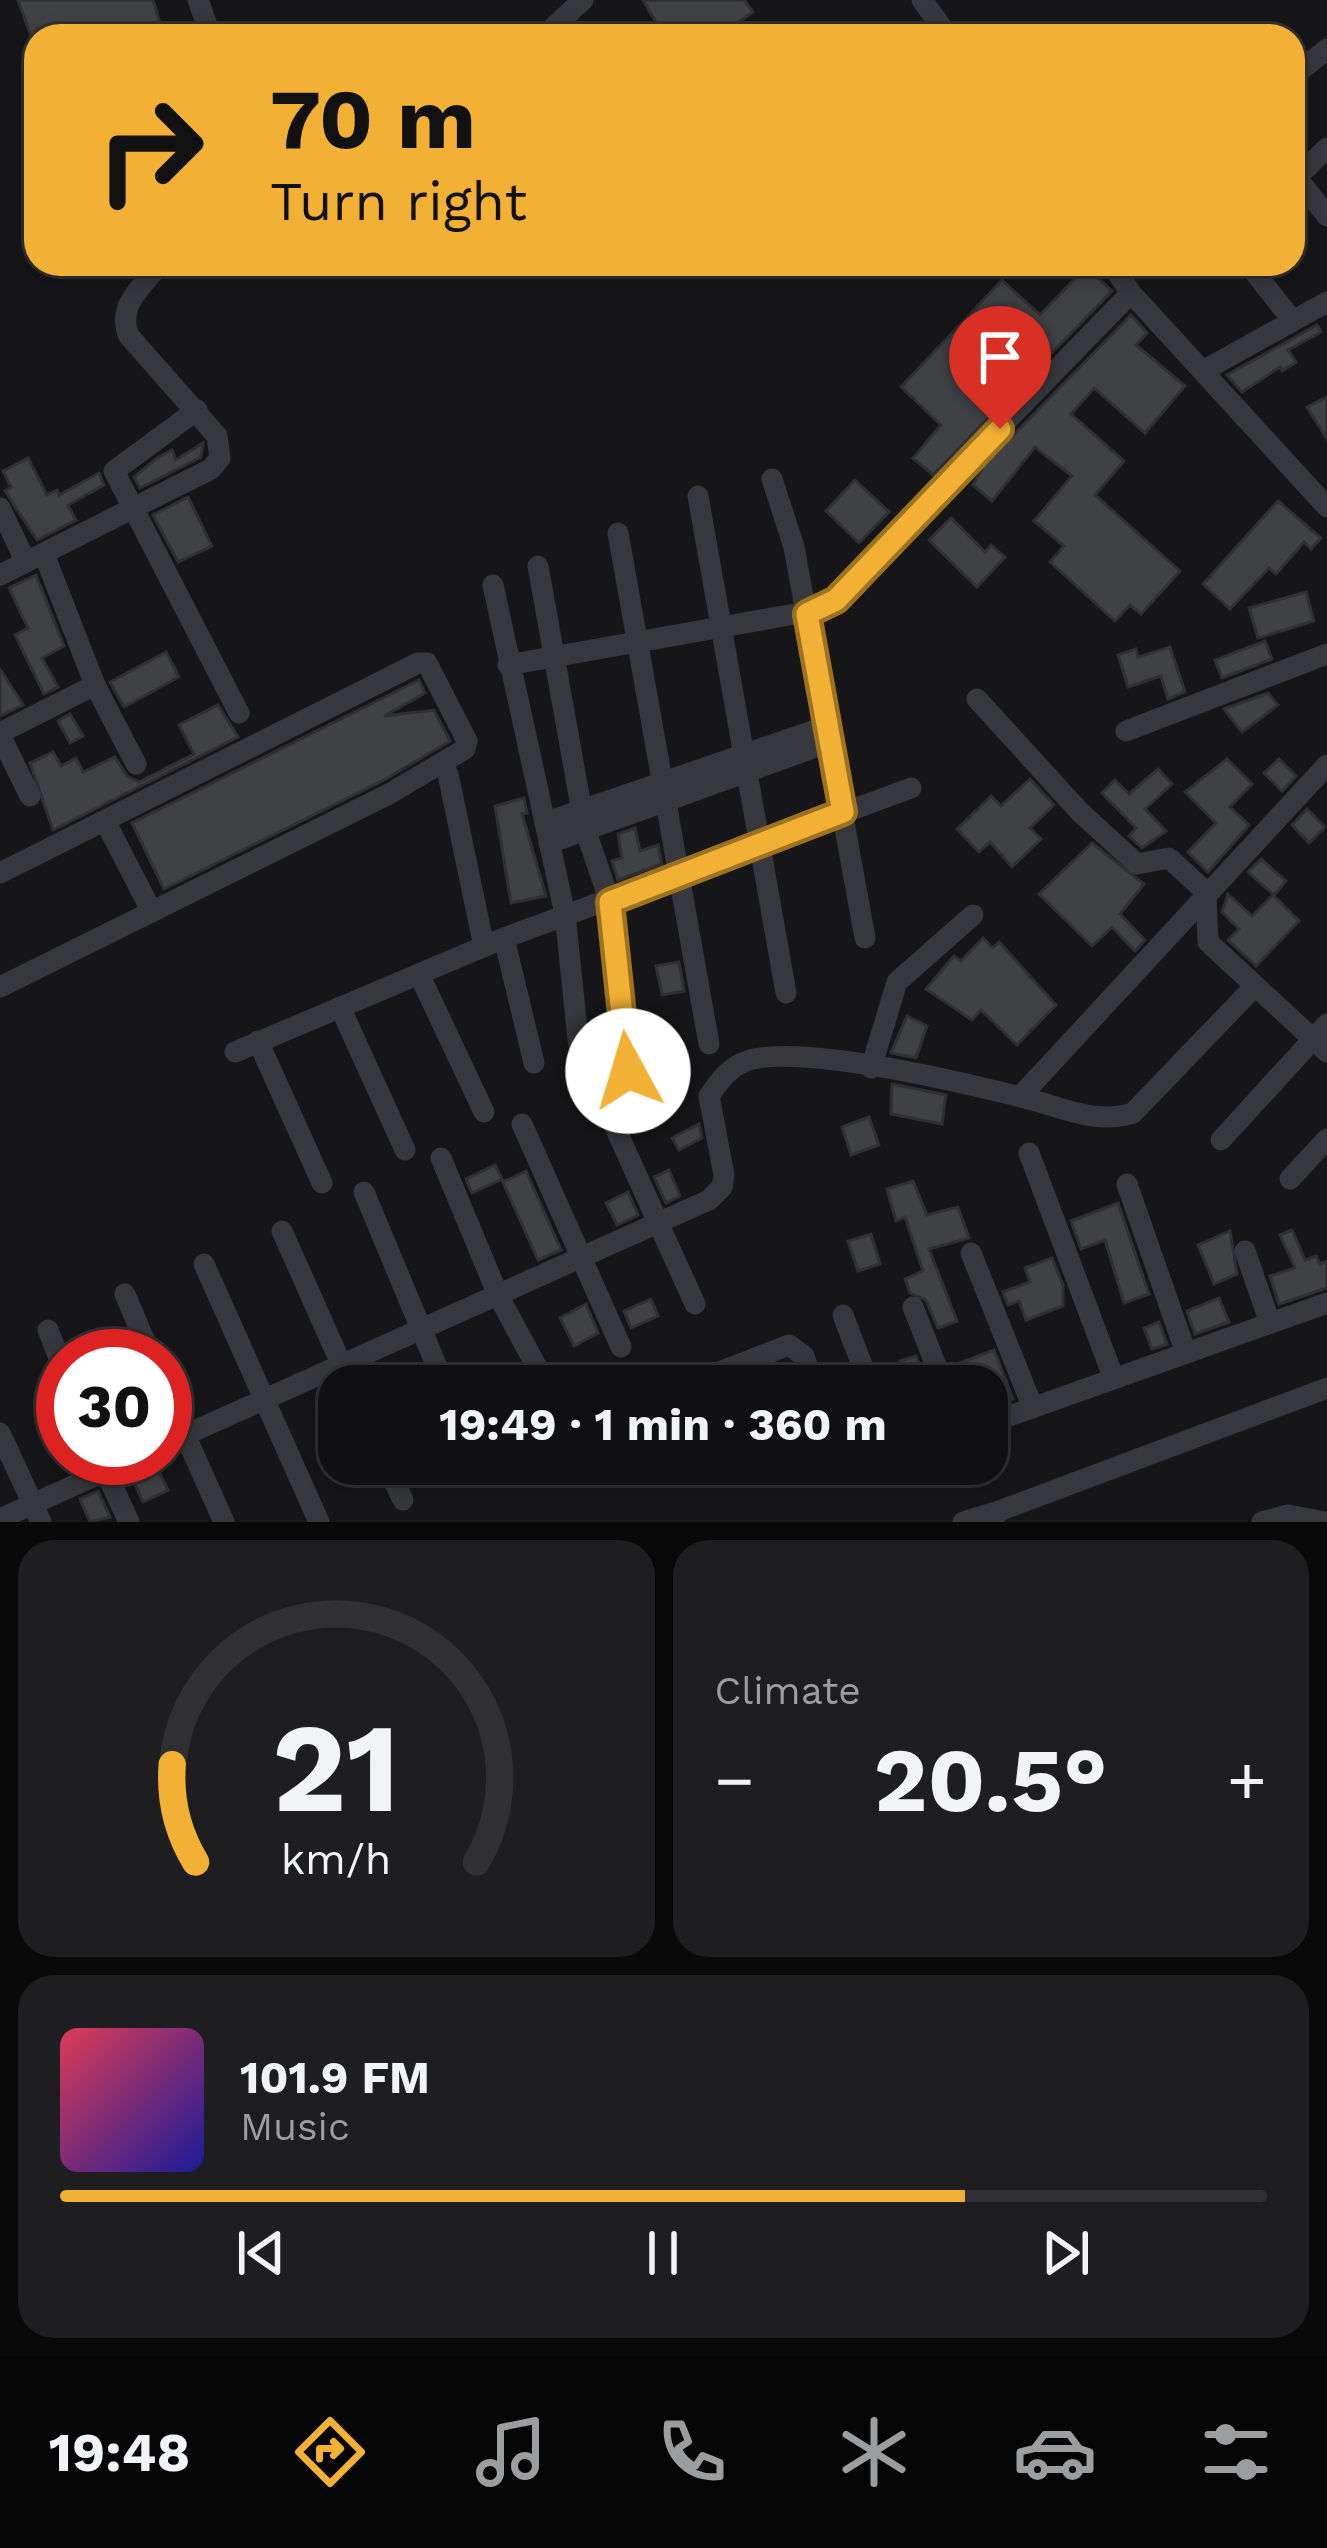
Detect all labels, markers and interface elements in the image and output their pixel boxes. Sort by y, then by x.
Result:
text: 70 m [270,70,476,168]
icon: right [72,72,228,228]
text: Turn right [270,170,527,233]
pin [949,306,1051,429]
icon: arrive [967,324,1033,390]
position arrow [565,1008,691,1134]
speed limit sign: 30 [36,1329,192,1485]
text: 19:49 · 1 min · 360 m [439,1398,887,1451]
text: Climate [715,1668,861,1713]
text: 21 [272,1695,400,1841]
text: 20.5° [874,1727,1108,1833]
text: − [715,1742,754,1819]
text: + [1227,1742,1267,1819]
text: km/h [281,1833,391,1883]
text: 101.9 FM [240,2051,430,2104]
text: Music [240,2104,350,2149]
icon: previous [228,2220,294,2286]
icon: pause [630,2220,696,2286]
icon: next [1033,2220,1099,2286]
icon: directions [288,2410,372,2494]
icon: music [469,2410,553,2494]
icon: phone [650,2410,734,2494]
icon: climate [832,2410,916,2494]
icon: car [1013,2410,1097,2494]
icon: filters [1194,2410,1278,2494]
text: 19:48 [49,2421,190,2484]

